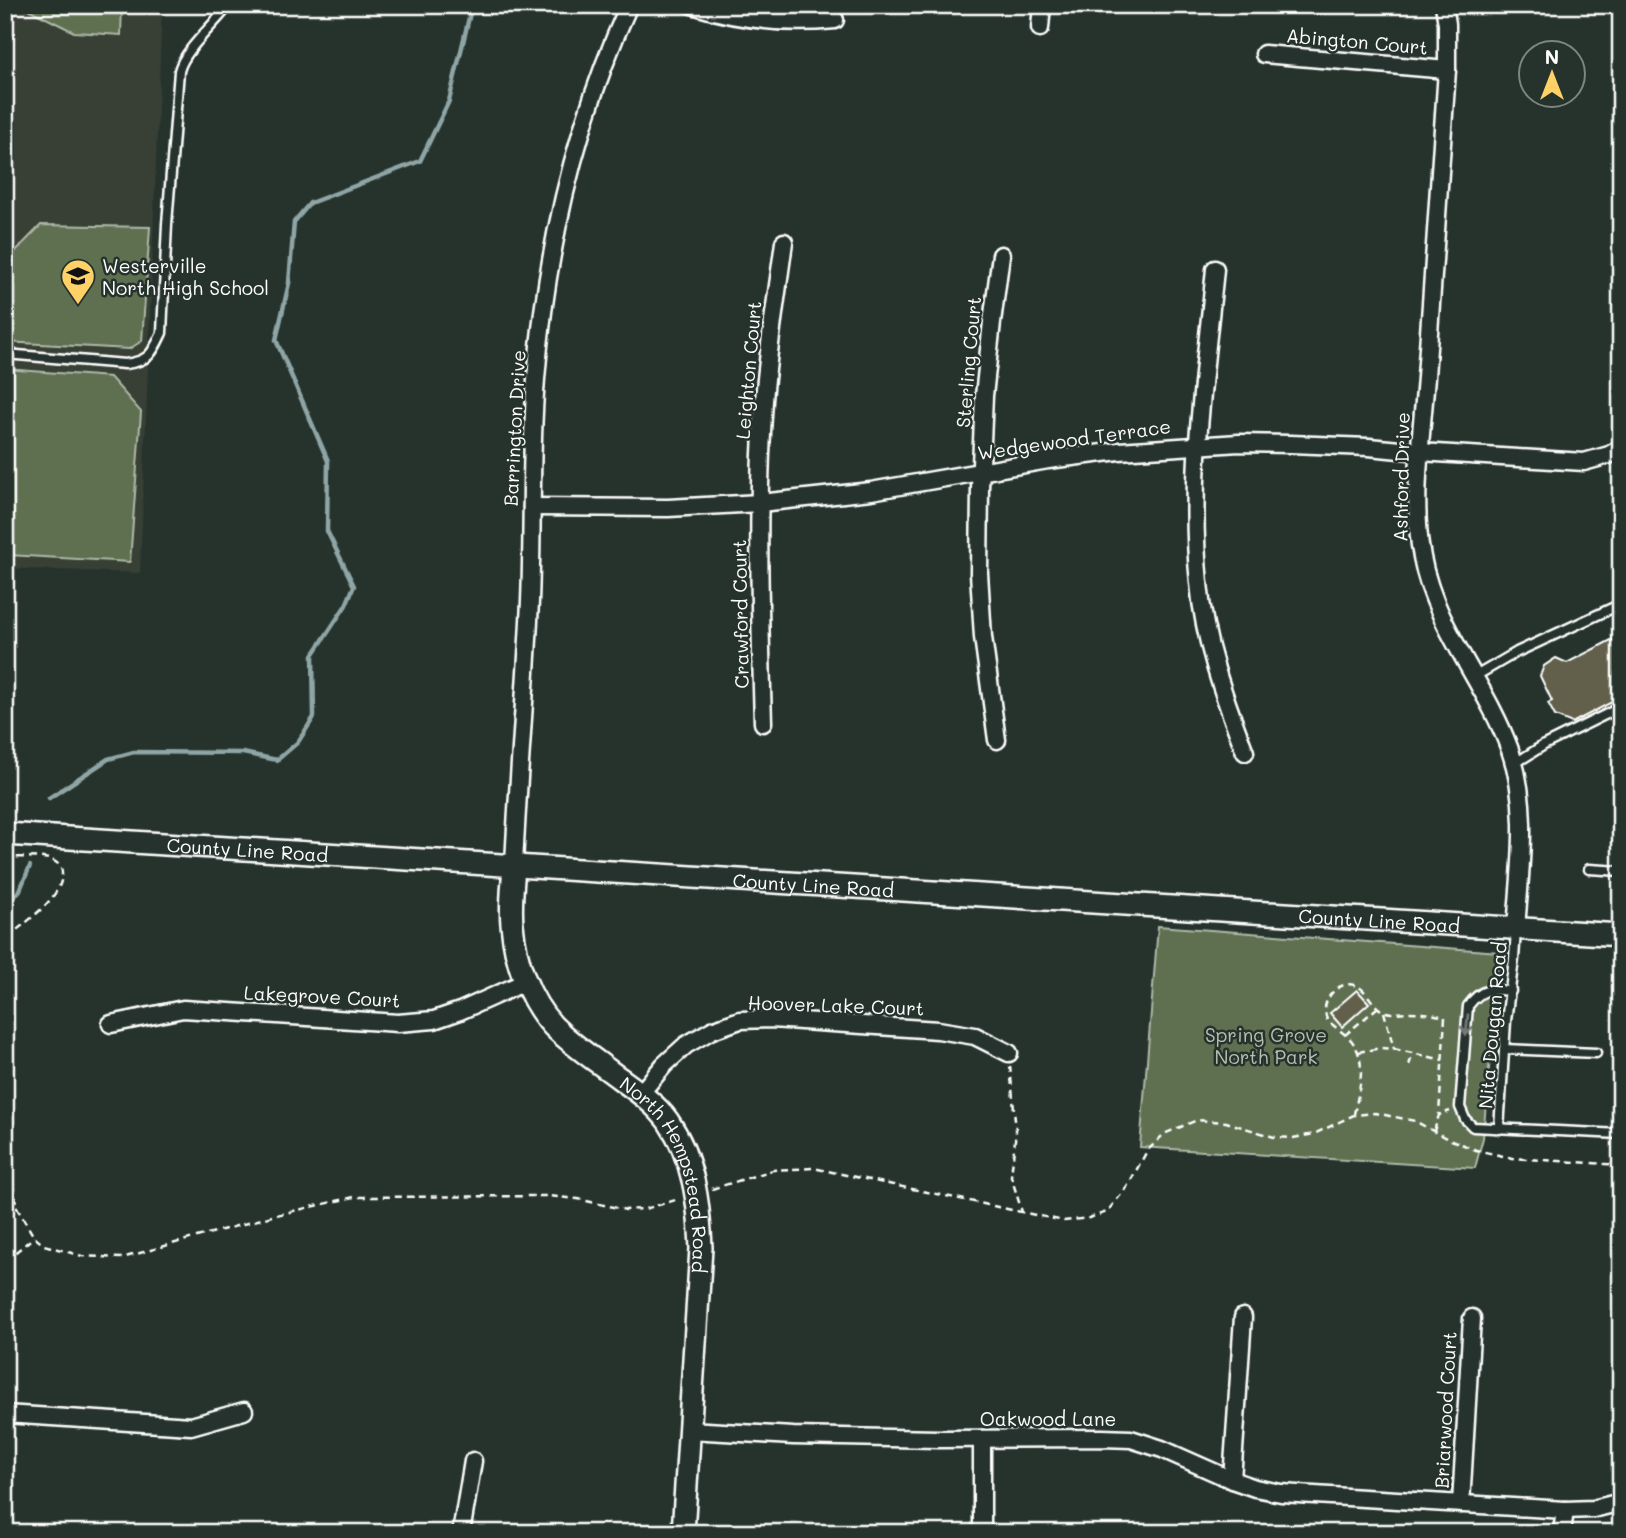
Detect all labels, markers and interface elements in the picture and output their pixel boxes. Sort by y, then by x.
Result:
street label: Abington Court [1285,22,1429,60]
north arrow [1518,38,1588,108]
text: N [1545,44,1559,69]
place label: Westerville North High School [102,253,269,300]
school or university icon: Westerville North High School [59,257,97,306]
street label: Sterling Court [950,295,986,429]
street label: Leighton Court [730,300,766,440]
street label: Barrington Drive [497,349,531,507]
street label: Ashford Drive [1387,412,1415,542]
street label: Wedgewood Terrace [976,413,1172,465]
street label: Crawford Court [726,539,754,689]
street label: County Line Road [166,832,329,867]
street label: County Line Road [732,867,895,902]
street label: County Line Road [1298,902,1461,937]
street label: Nita Dougan Road [1472,940,1512,1110]
street label: Lakegrove Court [243,979,401,1013]
street label: Hoover Lake Court [747,989,925,1021]
one-way arrow [1460,1013,1473,1036]
park label: Spring Grove North Park [1205,1022,1327,1069]
street label: North Hempstead Road [615,1070,714,1274]
street label: Briarwood Court [1428,1331,1462,1489]
street label: Oakwood Lane [980,1406,1116,1431]

